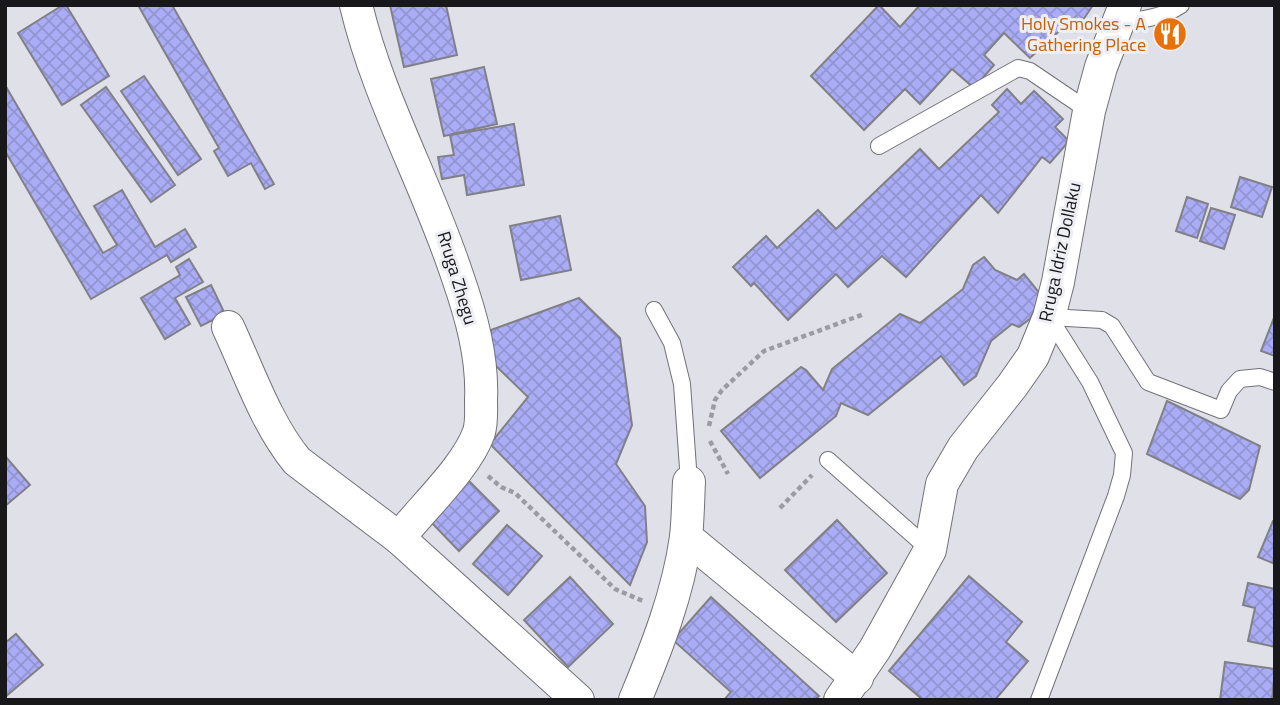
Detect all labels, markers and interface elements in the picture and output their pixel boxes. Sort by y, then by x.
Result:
place label: Holy Smokes - A Gathering Place [1021,10,1146,58]
restaurant icon: Holy Smokes - A Gathering Place [1151,15,1189,53]
street label: Rruga Idriz Dollaku [1032,180,1087,324]
street label: Rruga Zhegu [430,228,484,328]

